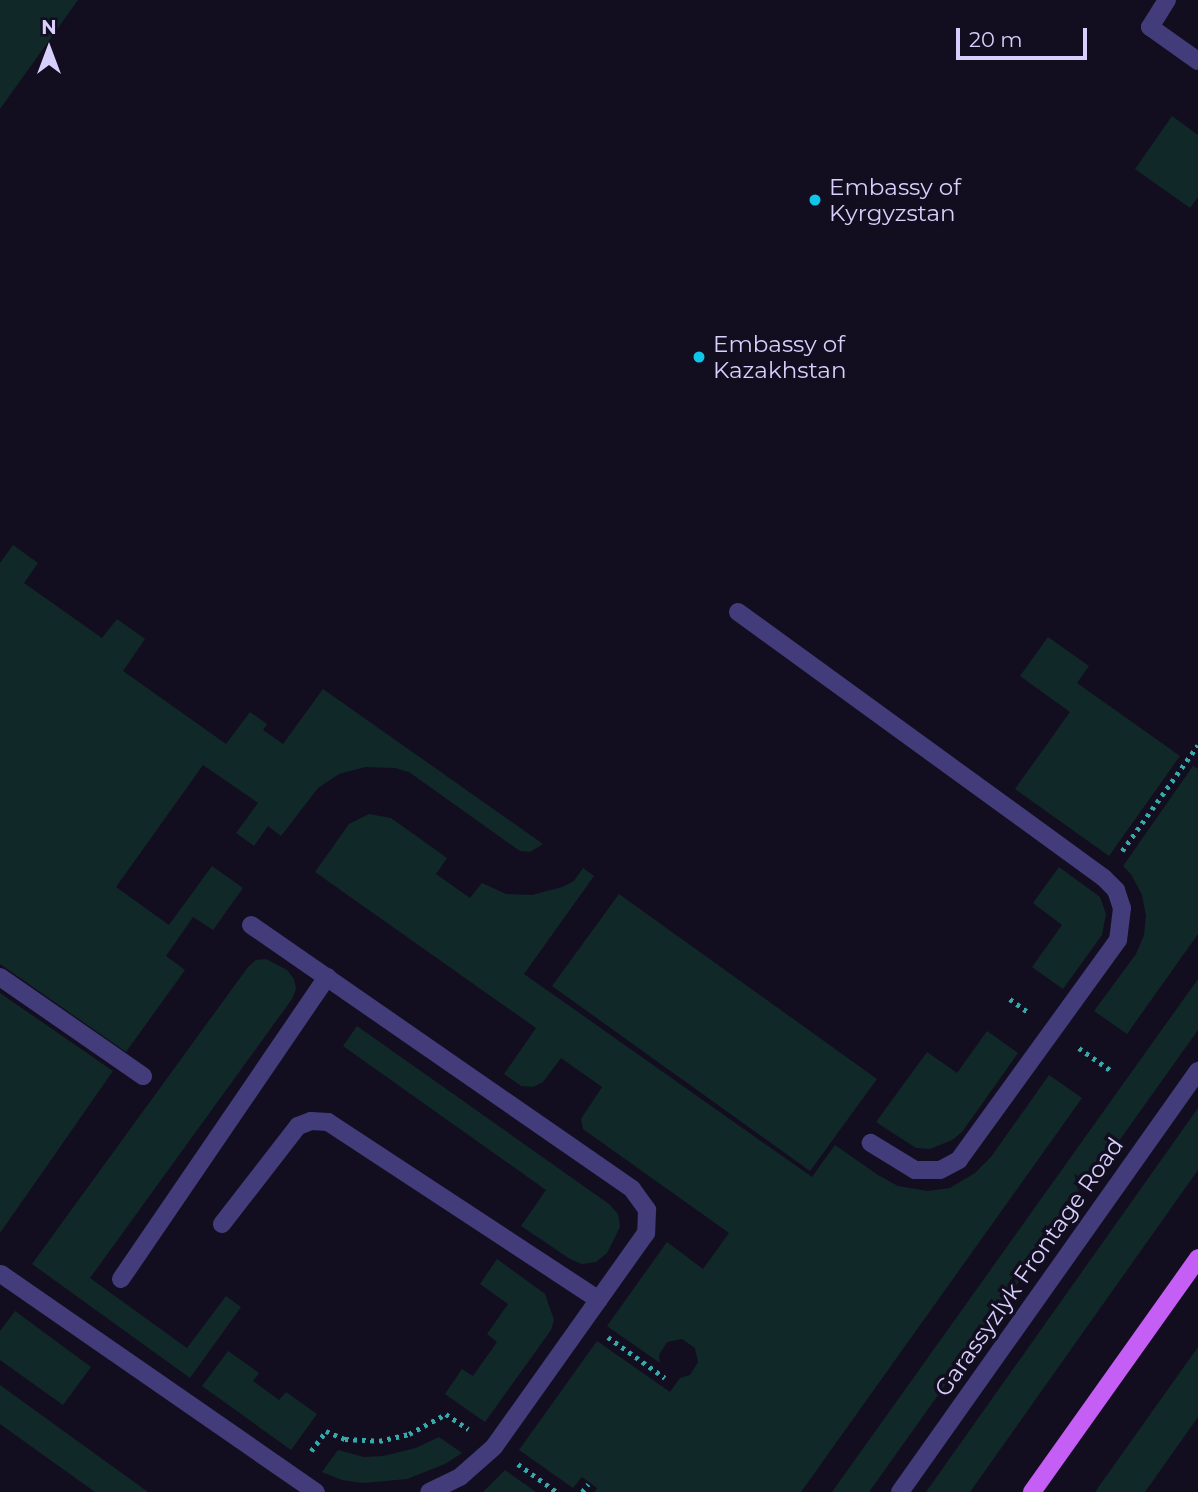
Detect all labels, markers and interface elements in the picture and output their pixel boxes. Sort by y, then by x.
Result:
north arrow [14,14,84,84]
scale bar [960,14,1091,58]
text: N [41,16,57,39]
text: 20 m [969,27,1023,52]
place label: Embassy of Kyrgyzstan [829,173,961,227]
marker: Embassy of Kyrgyzstan [807,192,823,208]
place label: Embassy of Kazakhstan [713,330,846,384]
marker: Embassy of Kazakhstan [691,349,707,365]
street label: Garassyzlyk Frontage Road [929,1132,1129,1402]

